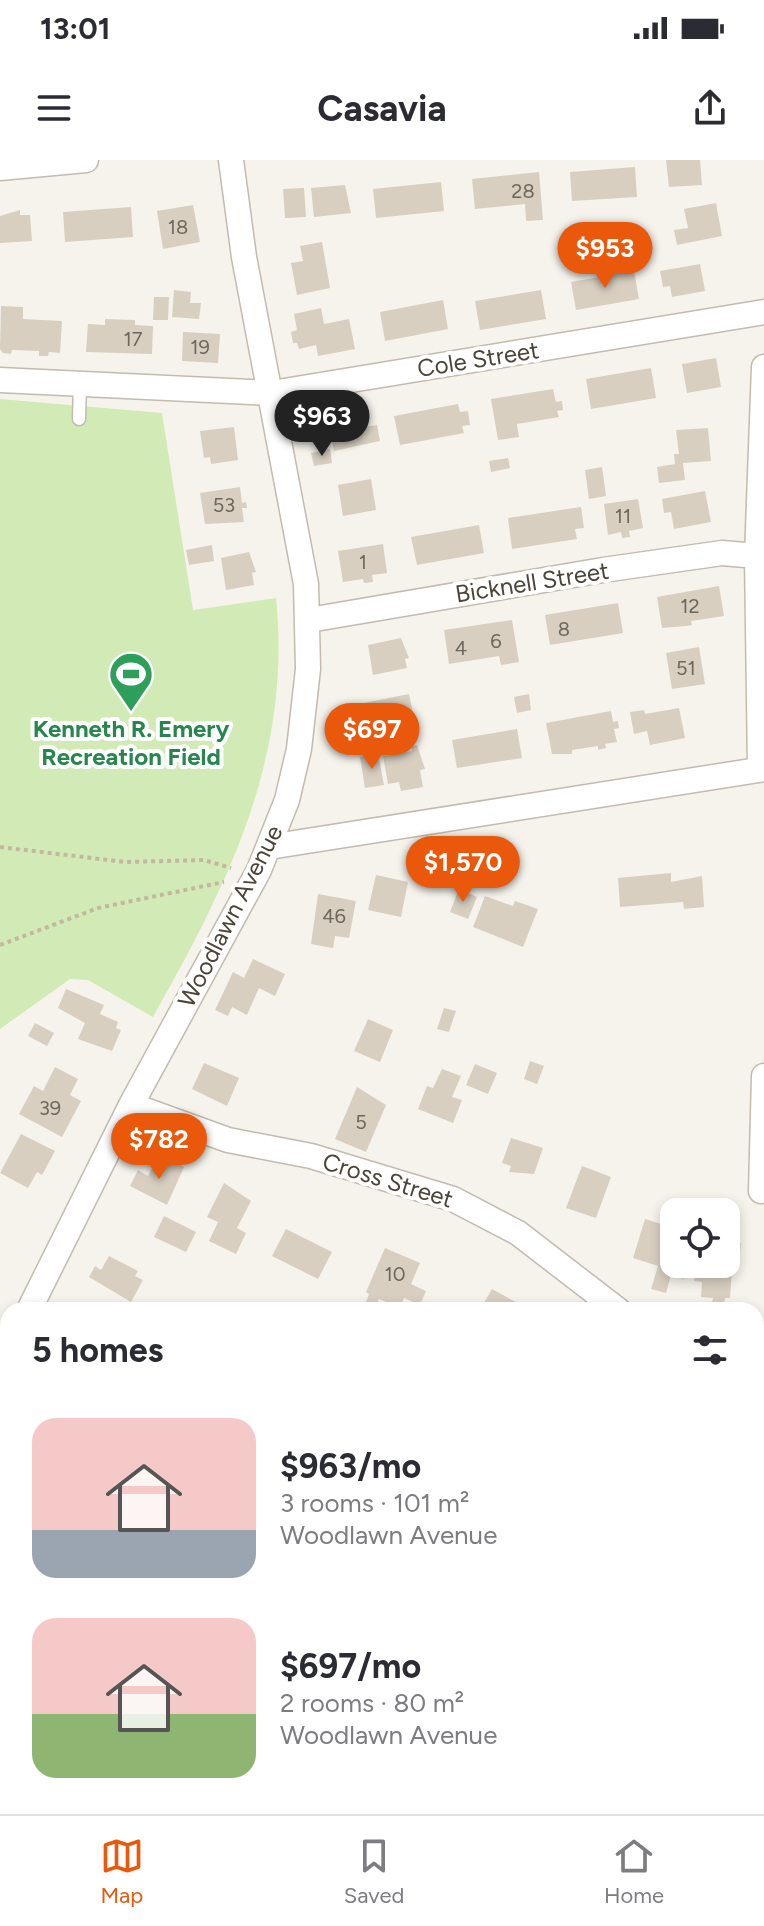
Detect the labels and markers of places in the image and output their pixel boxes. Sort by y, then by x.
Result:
pin: $953 [558,222,652,290]
pin: $963 [275,390,369,458]
sports icon: Kenneth R. Emery Recreation Field [107,650,155,713]
pin: $697 [325,703,419,771]
place label: Kenneth R. Emery Recreation Field [33,714,229,771]
pin: $1,570 [398,836,528,904]
pin: $782 [112,1113,206,1181]

